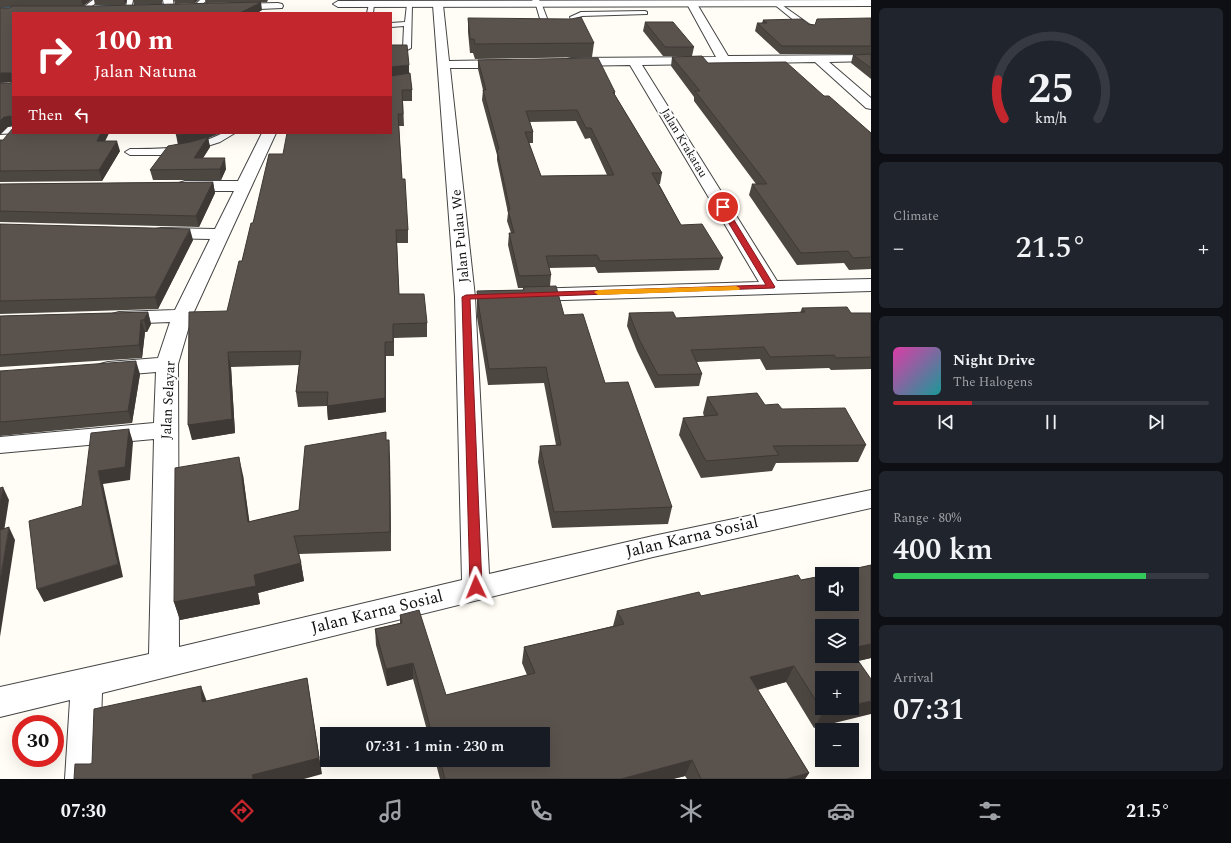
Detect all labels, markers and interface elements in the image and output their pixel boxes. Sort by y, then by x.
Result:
text: 100 m [94,19,173,62]
icon: right [28,28,80,80]
text: Jalan Natuna [94,58,197,85]
text: 25 [1028,58,1074,121]
text: Then [28,104,63,127]
icon: left [71,104,93,126]
street label: Jalan Krakatau [656,105,712,182]
text: km/h [1035,108,1067,130]
street label: Jalan Pulau We [445,188,475,284]
pin [706,190,740,224]
icon: arrive [712,196,734,218]
text: Climate [893,206,939,226]
text: 21.5° [1015,225,1087,271]
text: − [893,232,904,265]
text: + [1198,232,1209,265]
text: Night Drive [953,349,1035,372]
street label: Jalan Selayar [155,360,181,440]
text: The Halogens [953,372,1033,392]
icon: previous [935,411,957,433]
icon: pause [1040,411,1062,433]
icon: next [1145,411,1167,433]
text: Range · 80% [893,508,961,528]
street label: Jalan Karna Sosial [623,509,761,565]
text: 400 km [893,527,993,573]
position arrow [455,566,497,608]
map controls [815,567,859,767]
button: sound [815,567,859,611]
street label: Jalan Karna Sosial [308,583,446,641]
button: layers [815,619,859,663]
text: Arrival [893,668,934,688]
button: + [815,671,859,715]
text: 07:31 [893,687,965,733]
speed limit sign: 30 [12,715,64,767]
button: − [815,723,859,767]
text: 07:31 · 1 min · 230 m [366,735,504,758]
icon: directions [228,797,256,825]
icon: music [377,797,405,825]
icon: phone [527,797,555,825]
icon: climate [677,797,705,825]
icon: car [827,797,855,825]
icon: filters [976,797,1004,825]
text: 07:30 [61,798,106,825]
text: 21.5° [1126,798,1170,825]

